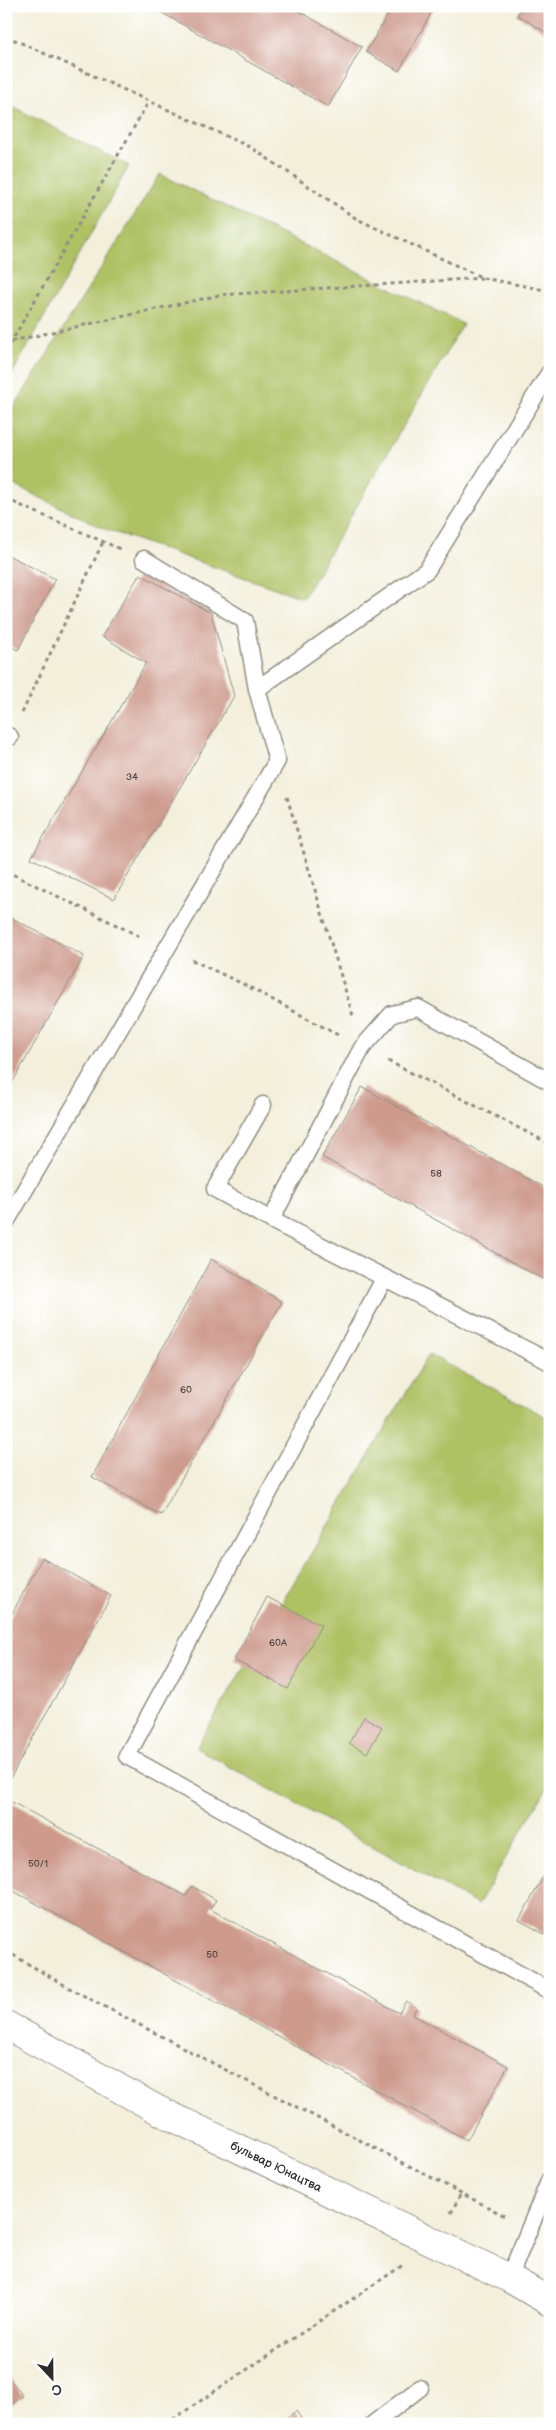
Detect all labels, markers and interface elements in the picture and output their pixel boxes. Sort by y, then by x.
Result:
house number: 34 [126,771,138,783]
house number: 58 [430,1168,442,1180]
house number: 60 [180,1384,192,1396]
house number: 60А [269,1637,288,1649]
house number: 50/1 [28,1858,48,1870]
house number: 50 [206,1949,218,1961]
street label: бульвар Юнацтва [228,2138,324,2196]
north arrow [28,2352,78,2402]
text: С [49,2380,64,2399]

